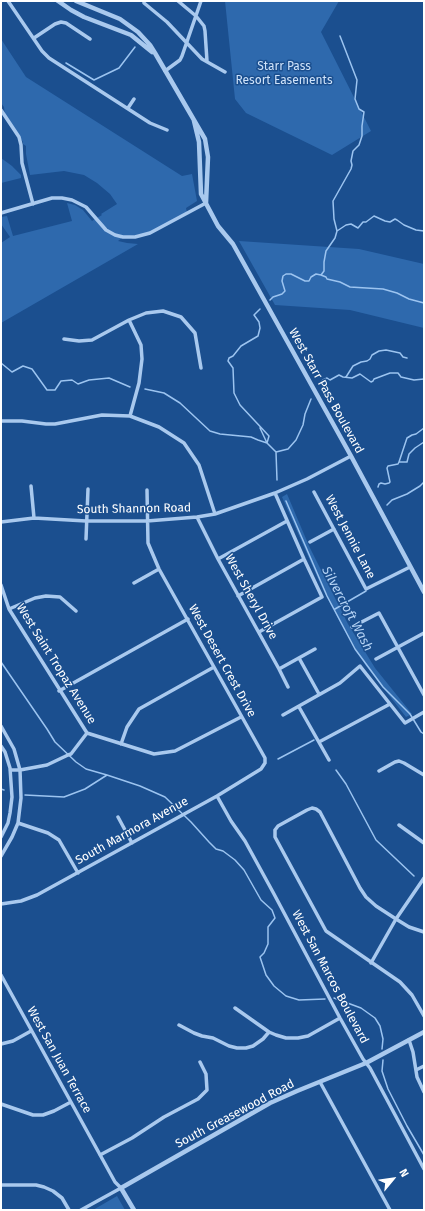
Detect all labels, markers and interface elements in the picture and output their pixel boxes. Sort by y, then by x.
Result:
park label: Starr Pass Resort Easements [236,60,332,88]
street label: West Starr Pass Boulevard [285,326,367,456]
street label: West Jennie Lane [322,493,378,581]
street label: South Shannon Road [77,501,191,517]
street label: West Sheryl Drive [222,552,280,642]
water label: Silvercroft Wash [318,564,376,654]
street label: West Saint Tropaz Avenue [13,601,99,727]
street label: West Desert Crest Drive [185,602,259,720]
street label: South Marmora Avenue [73,794,191,868]
street label: West San Marcos Boulevard [289,908,371,1046]
street label: West San Juan Terrace [24,1004,94,1116]
street label: South Greasewood Road [173,1077,297,1151]
north arrow [373,1159,413,1199]
text: N [396,1167,411,1179]

